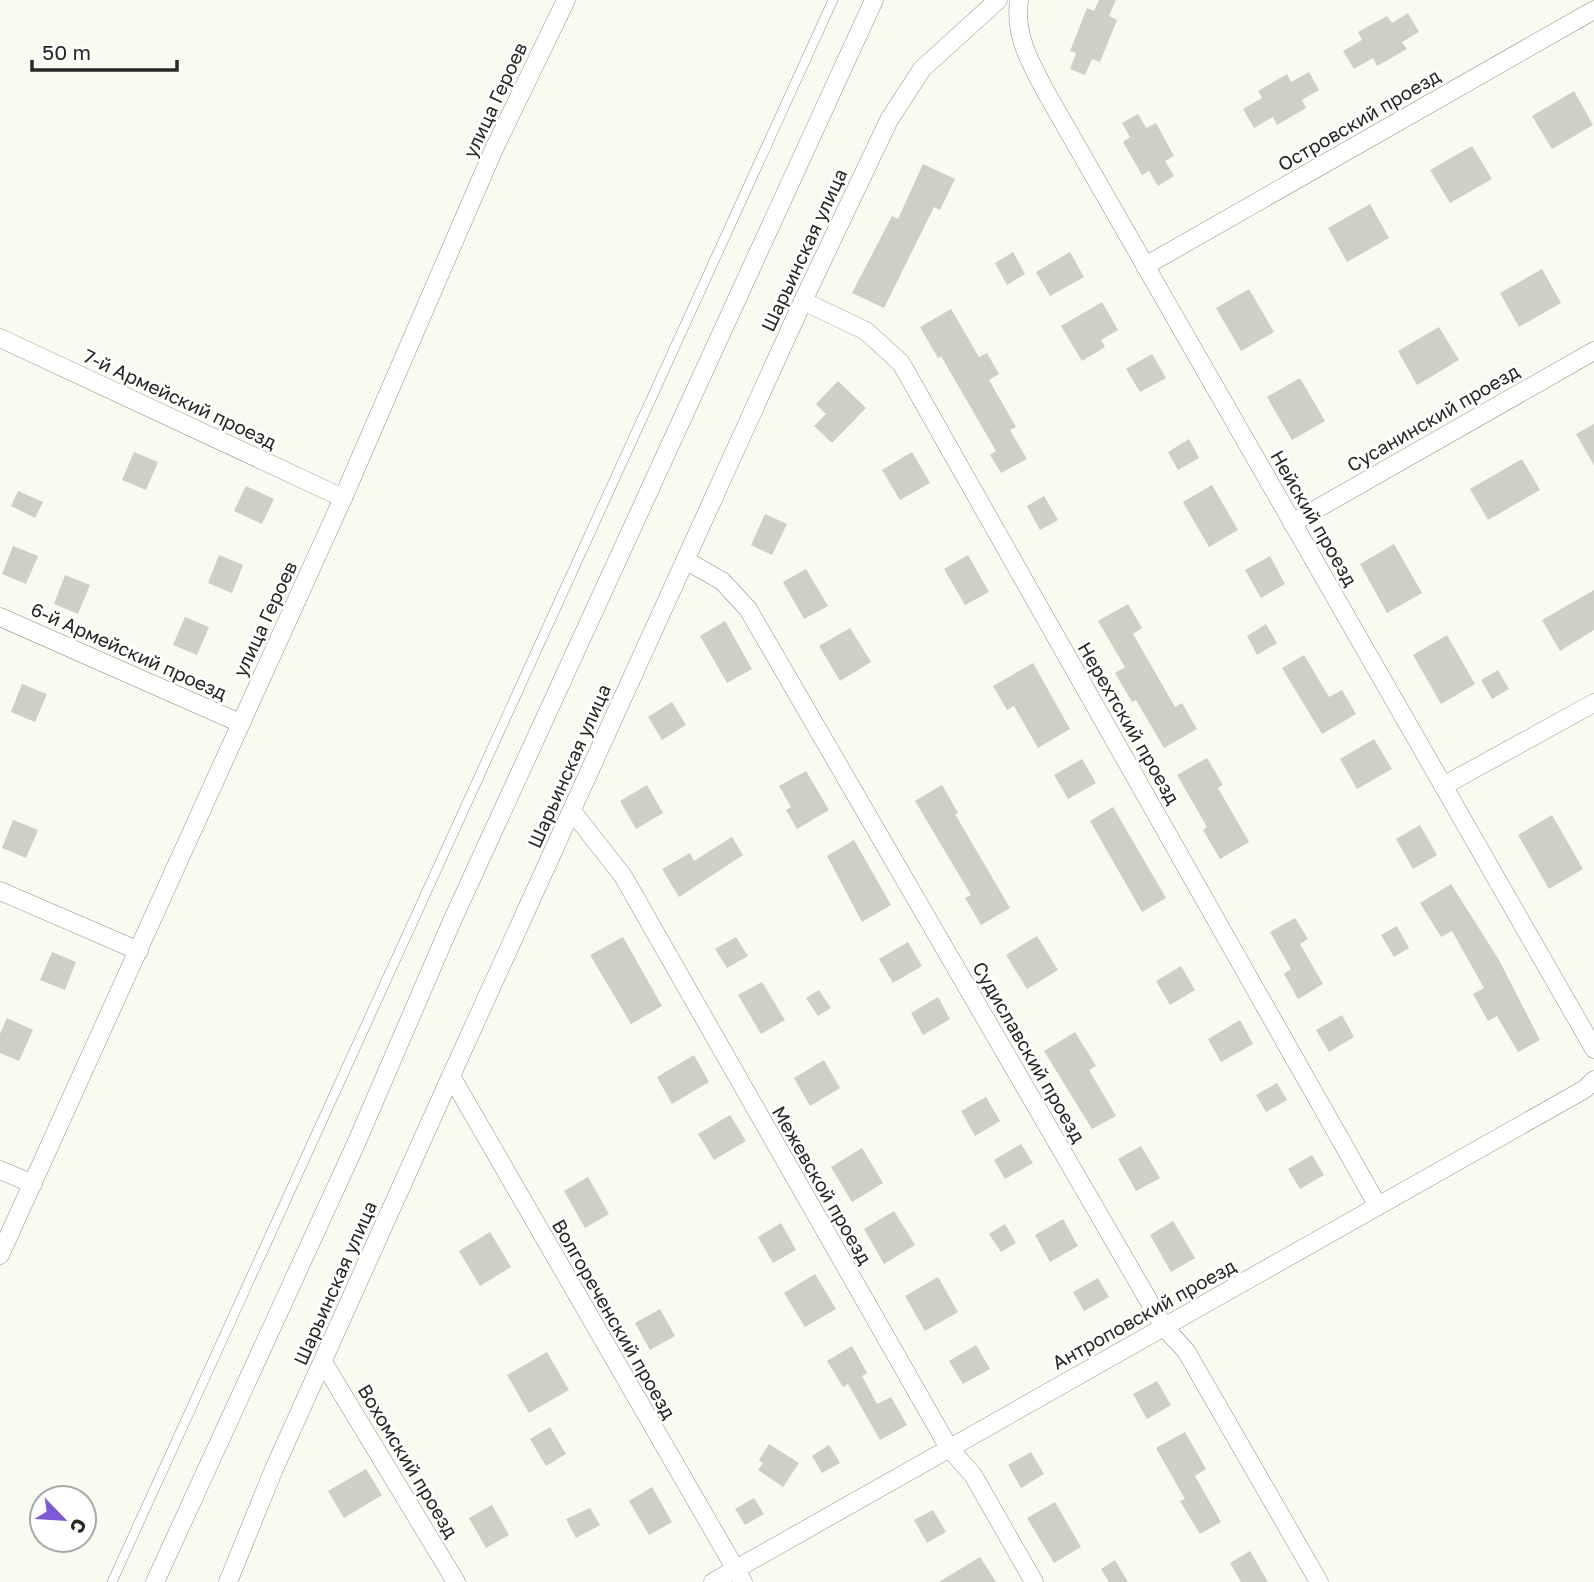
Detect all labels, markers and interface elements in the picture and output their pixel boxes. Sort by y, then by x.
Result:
scale bar [32,28,177,72]
street label: улица Героев [458,38,531,161]
text: 50 m [42,39,91,65]
street label: Островский проезд [1273,63,1444,175]
street label: Шарьинская улица [756,165,851,335]
street label: 7-й Армейский проезд [80,344,281,454]
street label: Сусанинский проезд [1342,359,1523,476]
street label: Нейский проезд [1266,446,1363,590]
street label: улица Героев [228,557,301,680]
street label: 6-й Армейский проезд [28,597,231,704]
street label: Нерехтский проезд [1074,638,1186,808]
street label: Шарьинская улица [522,680,615,851]
street label: Судиславский проезд [968,957,1091,1147]
street label: Межевской проезд [768,1101,877,1269]
street label: Шарьинская улица [288,1197,381,1368]
street label: Волгореченский проезд [548,1215,681,1423]
street label: Антроповский проезд [1048,1253,1240,1374]
street label: Вохомский проезд [353,1380,464,1542]
north arrow [28,1484,98,1554]
text: С [66,1515,92,1537]

